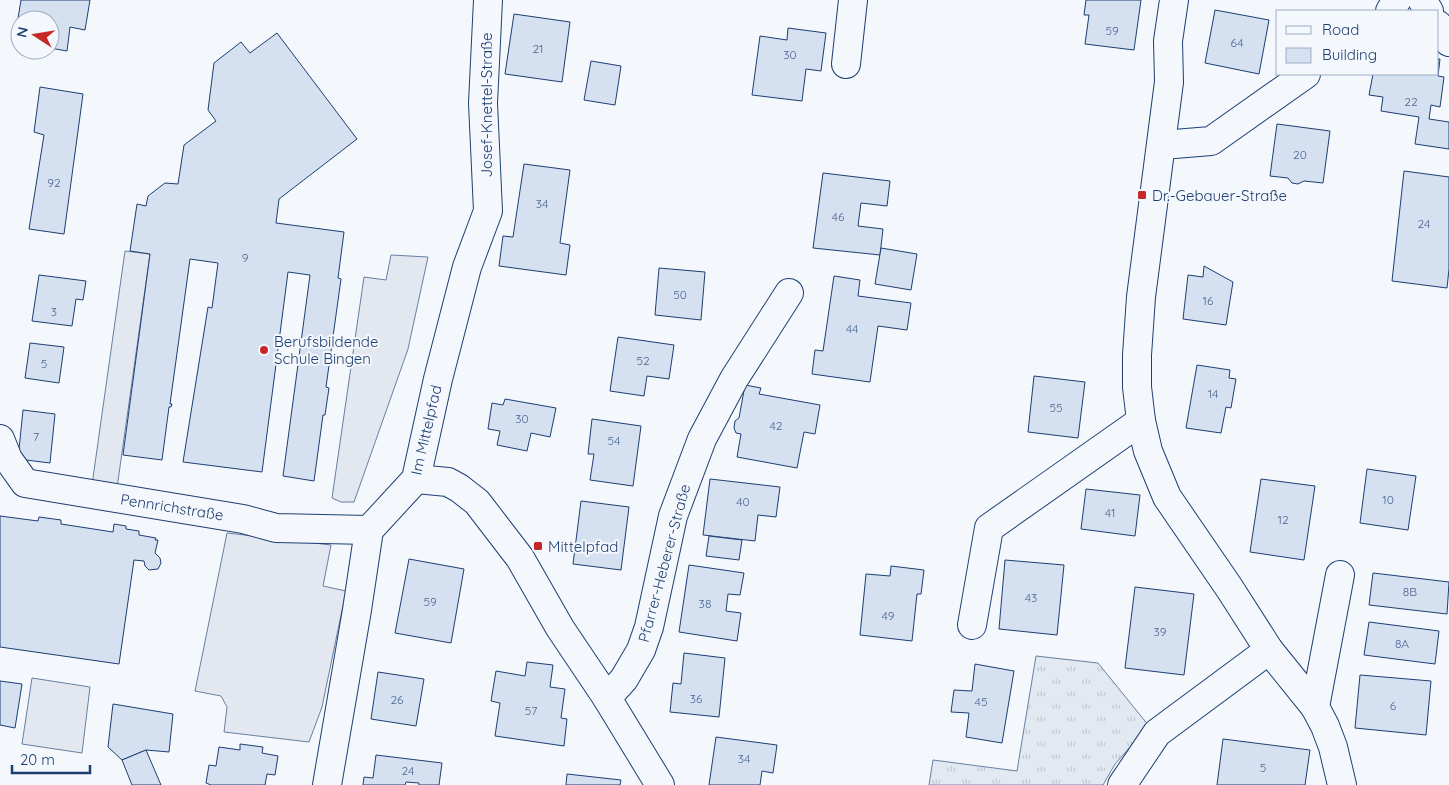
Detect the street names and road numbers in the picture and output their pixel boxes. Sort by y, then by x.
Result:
street label: Josef-Knettel-Straße [477,32,496,178]
street label: Im Mittelpfad [406,383,446,477]
street label: Pfarrer-Heberer-Straße [634,482,694,644]
street label: Pennrichstraße [119,489,225,525]

